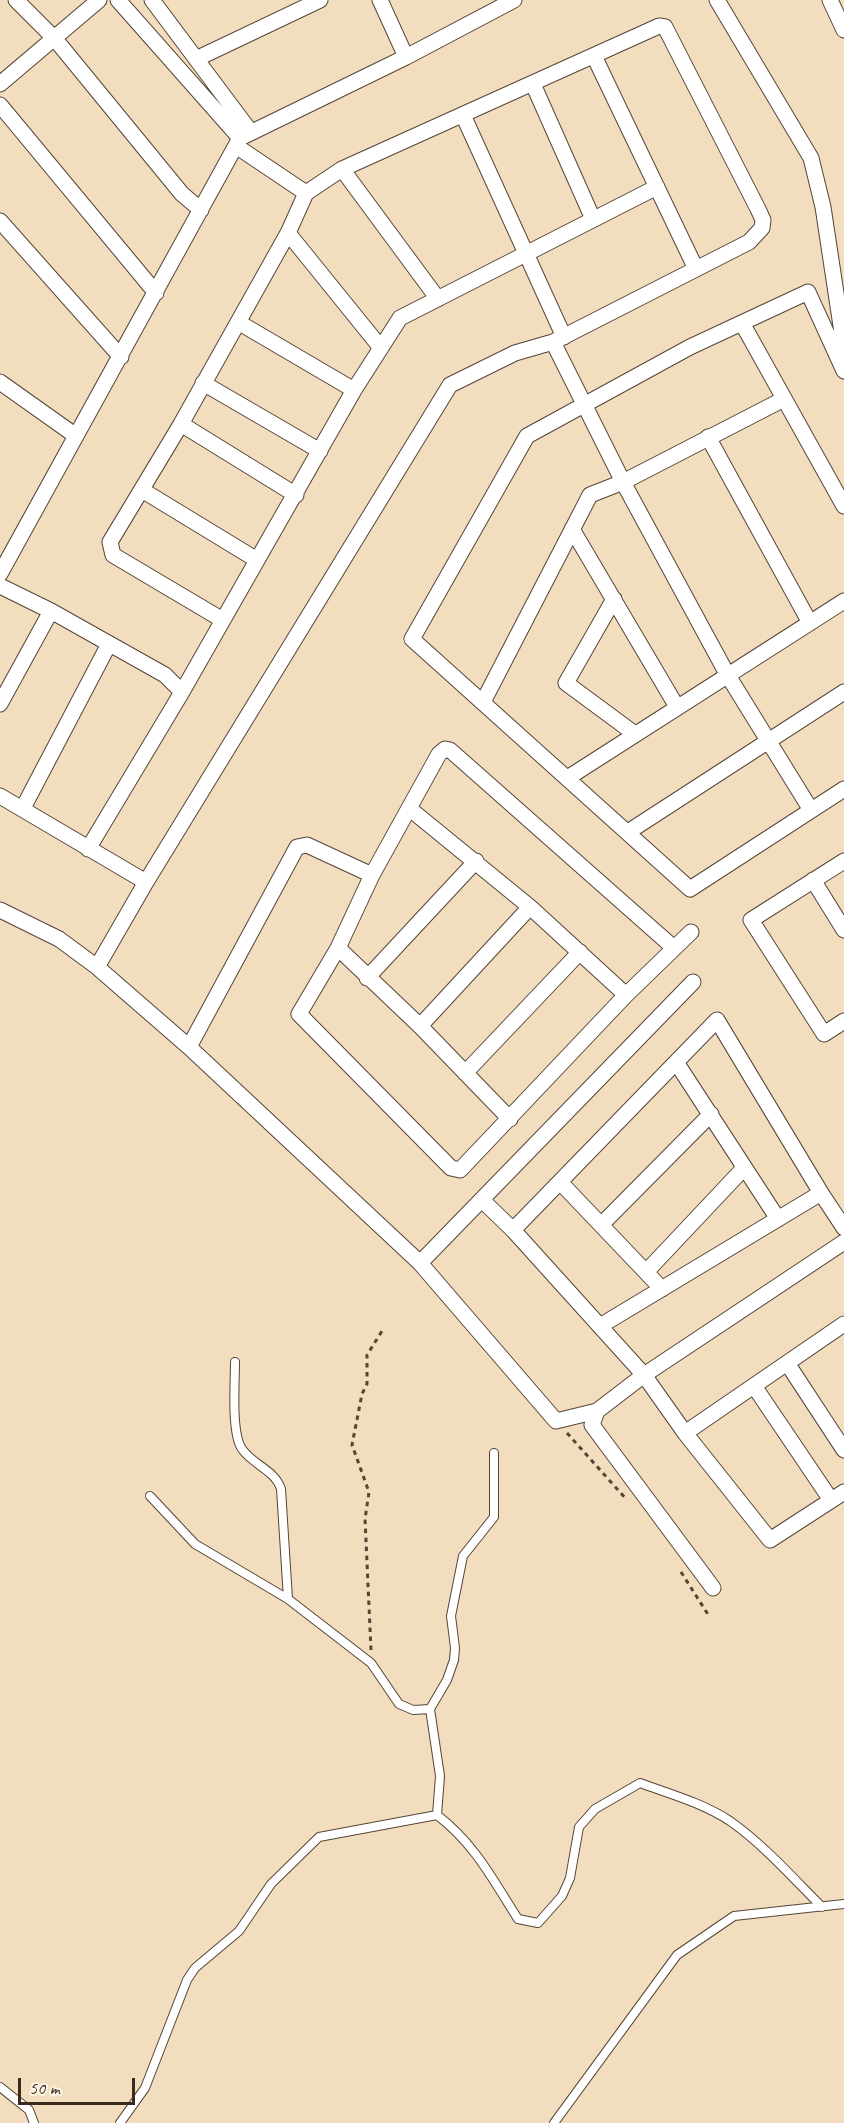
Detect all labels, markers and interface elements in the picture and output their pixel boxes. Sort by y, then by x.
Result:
scale bar [21,2066,138,2104]
text: 50 m [29,2077,60,2099]

